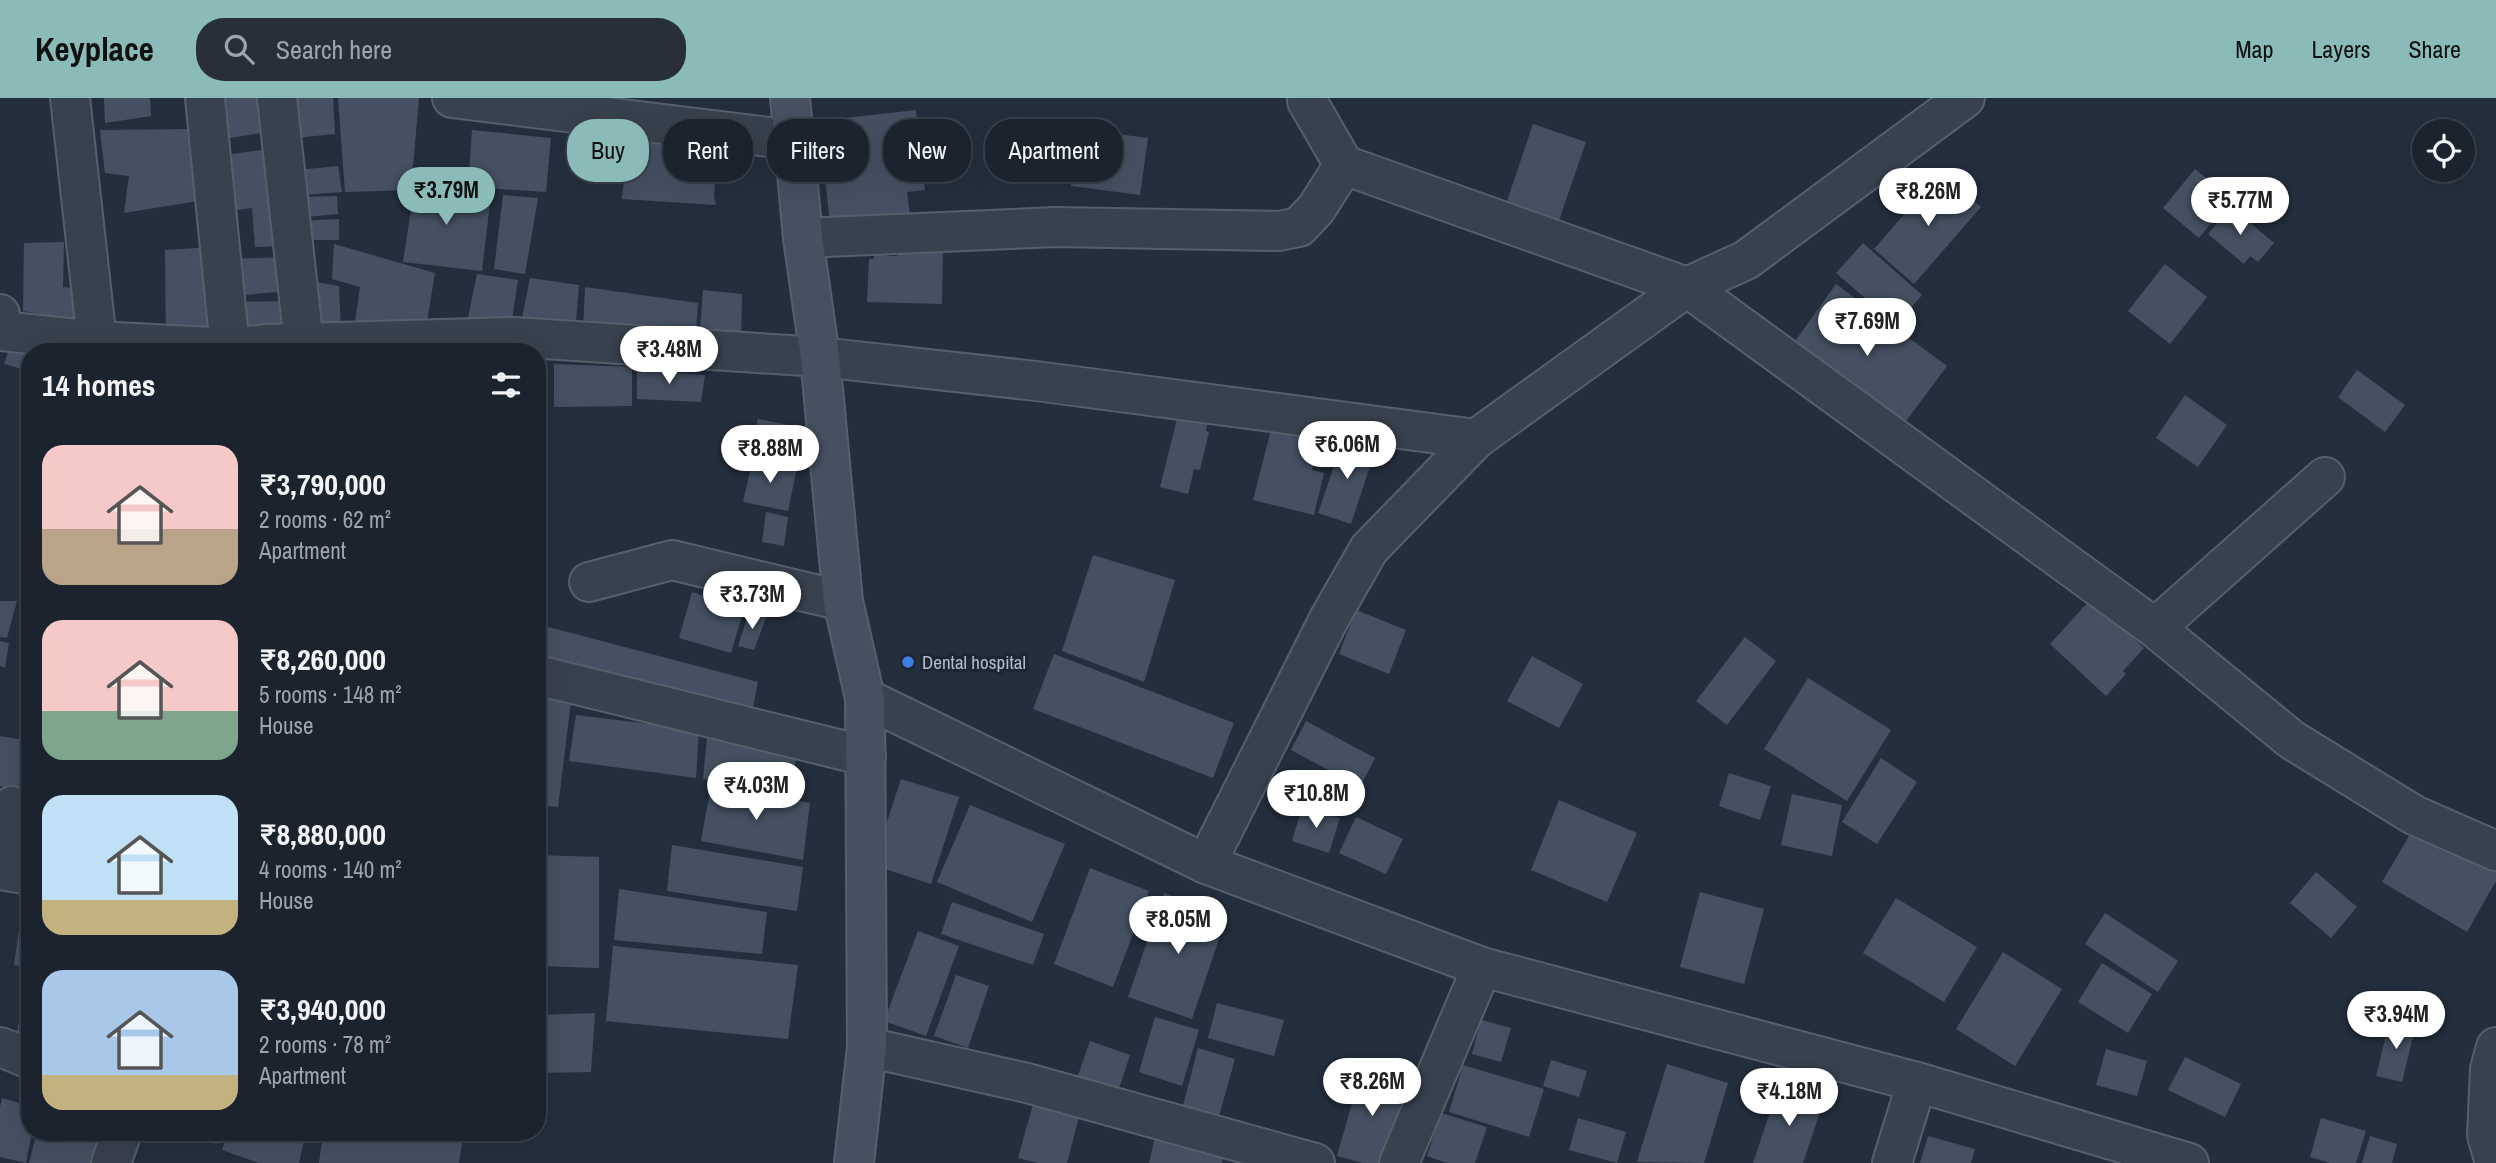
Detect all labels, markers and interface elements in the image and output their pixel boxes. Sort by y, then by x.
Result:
search box [196,18,686,81]
text: Keyplace [35,27,154,71]
icon: search [220,30,258,68]
text: Search here [276,32,392,67]
text: Map [2235,33,2273,65]
text: Layers [2311,33,2370,65]
text: Share [2408,33,2461,65]
chip: Buy [567,119,649,182]
chip: Rent [663,119,753,182]
chip: Filters [767,119,869,182]
chip: New [883,119,971,182]
chip: Apartment [985,119,1123,182]
map controls [2412,119,2475,182]
button: locate [2412,119,2475,182]
pin: ₹3.79M [389,167,503,227]
pin: ₹8.26M [1871,169,1985,228]
text: ₹3.79M [413,174,479,205]
text: ₹8.26M [1895,175,1961,206]
pin: ₹5.77M [2183,178,2297,237]
text: ₹5.77M [2207,184,2273,215]
pin: ₹7.69M [1810,299,1924,358]
text: ₹7.69M [1834,305,1900,336]
pin: ₹3.48M [612,327,726,386]
text: ₹3.48M [636,333,702,364]
text: 14 homes [42,365,156,405]
icon: filters [487,366,525,404]
pin: ₹6.06M [1290,422,1404,481]
pin: ₹8.88M [713,426,827,485]
text: ₹6.06M [1314,428,1380,459]
text: ₹8.88M [737,432,803,463]
text: ₹3,790,000 [259,464,386,504]
icon: home [98,473,182,557]
text: 2 rooms · 62 m² [259,504,391,535]
text: Apartment [259,535,346,566]
pin: ₹3.73M [695,572,809,631]
text: ₹3.73M [719,578,785,609]
text: ₹8,260,000 [259,639,386,679]
icon: home [98,648,182,732]
place label: Dental hospital [922,649,1026,675]
marker: Dental hospital [900,654,916,670]
text: 5 rooms · 148 m² [259,679,402,710]
text: House [259,710,314,741]
pin: ₹4.03M [699,762,813,822]
text: ₹4.03M [723,769,789,800]
pin: ₹10.8M [1259,770,1373,830]
text: ₹10.8M [1283,777,1349,808]
text: ₹8,880,000 [259,814,386,854]
icon: home [98,823,182,907]
text: 4 rooms · 140 m² [259,854,402,885]
text: House [259,885,314,916]
pin: ₹8.05M [1121,896,1235,956]
text: ₹8.05M [1145,903,1211,934]
text: ₹3,940,000 [259,989,386,1029]
pin: ₹3.94M [2339,992,2453,1051]
icon: home [98,998,182,1082]
text: ₹3.94M [2363,998,2429,1029]
text: 2 rooms · 78 m² [259,1029,391,1060]
pin: ₹8.26M [1315,1058,1429,1118]
text: Apartment [259,1060,346,1091]
text: ₹8.26M [1339,1065,1405,1096]
pin: ₹4.18M [1732,1068,1846,1128]
text: ₹4.18M [1756,1075,1822,1106]

